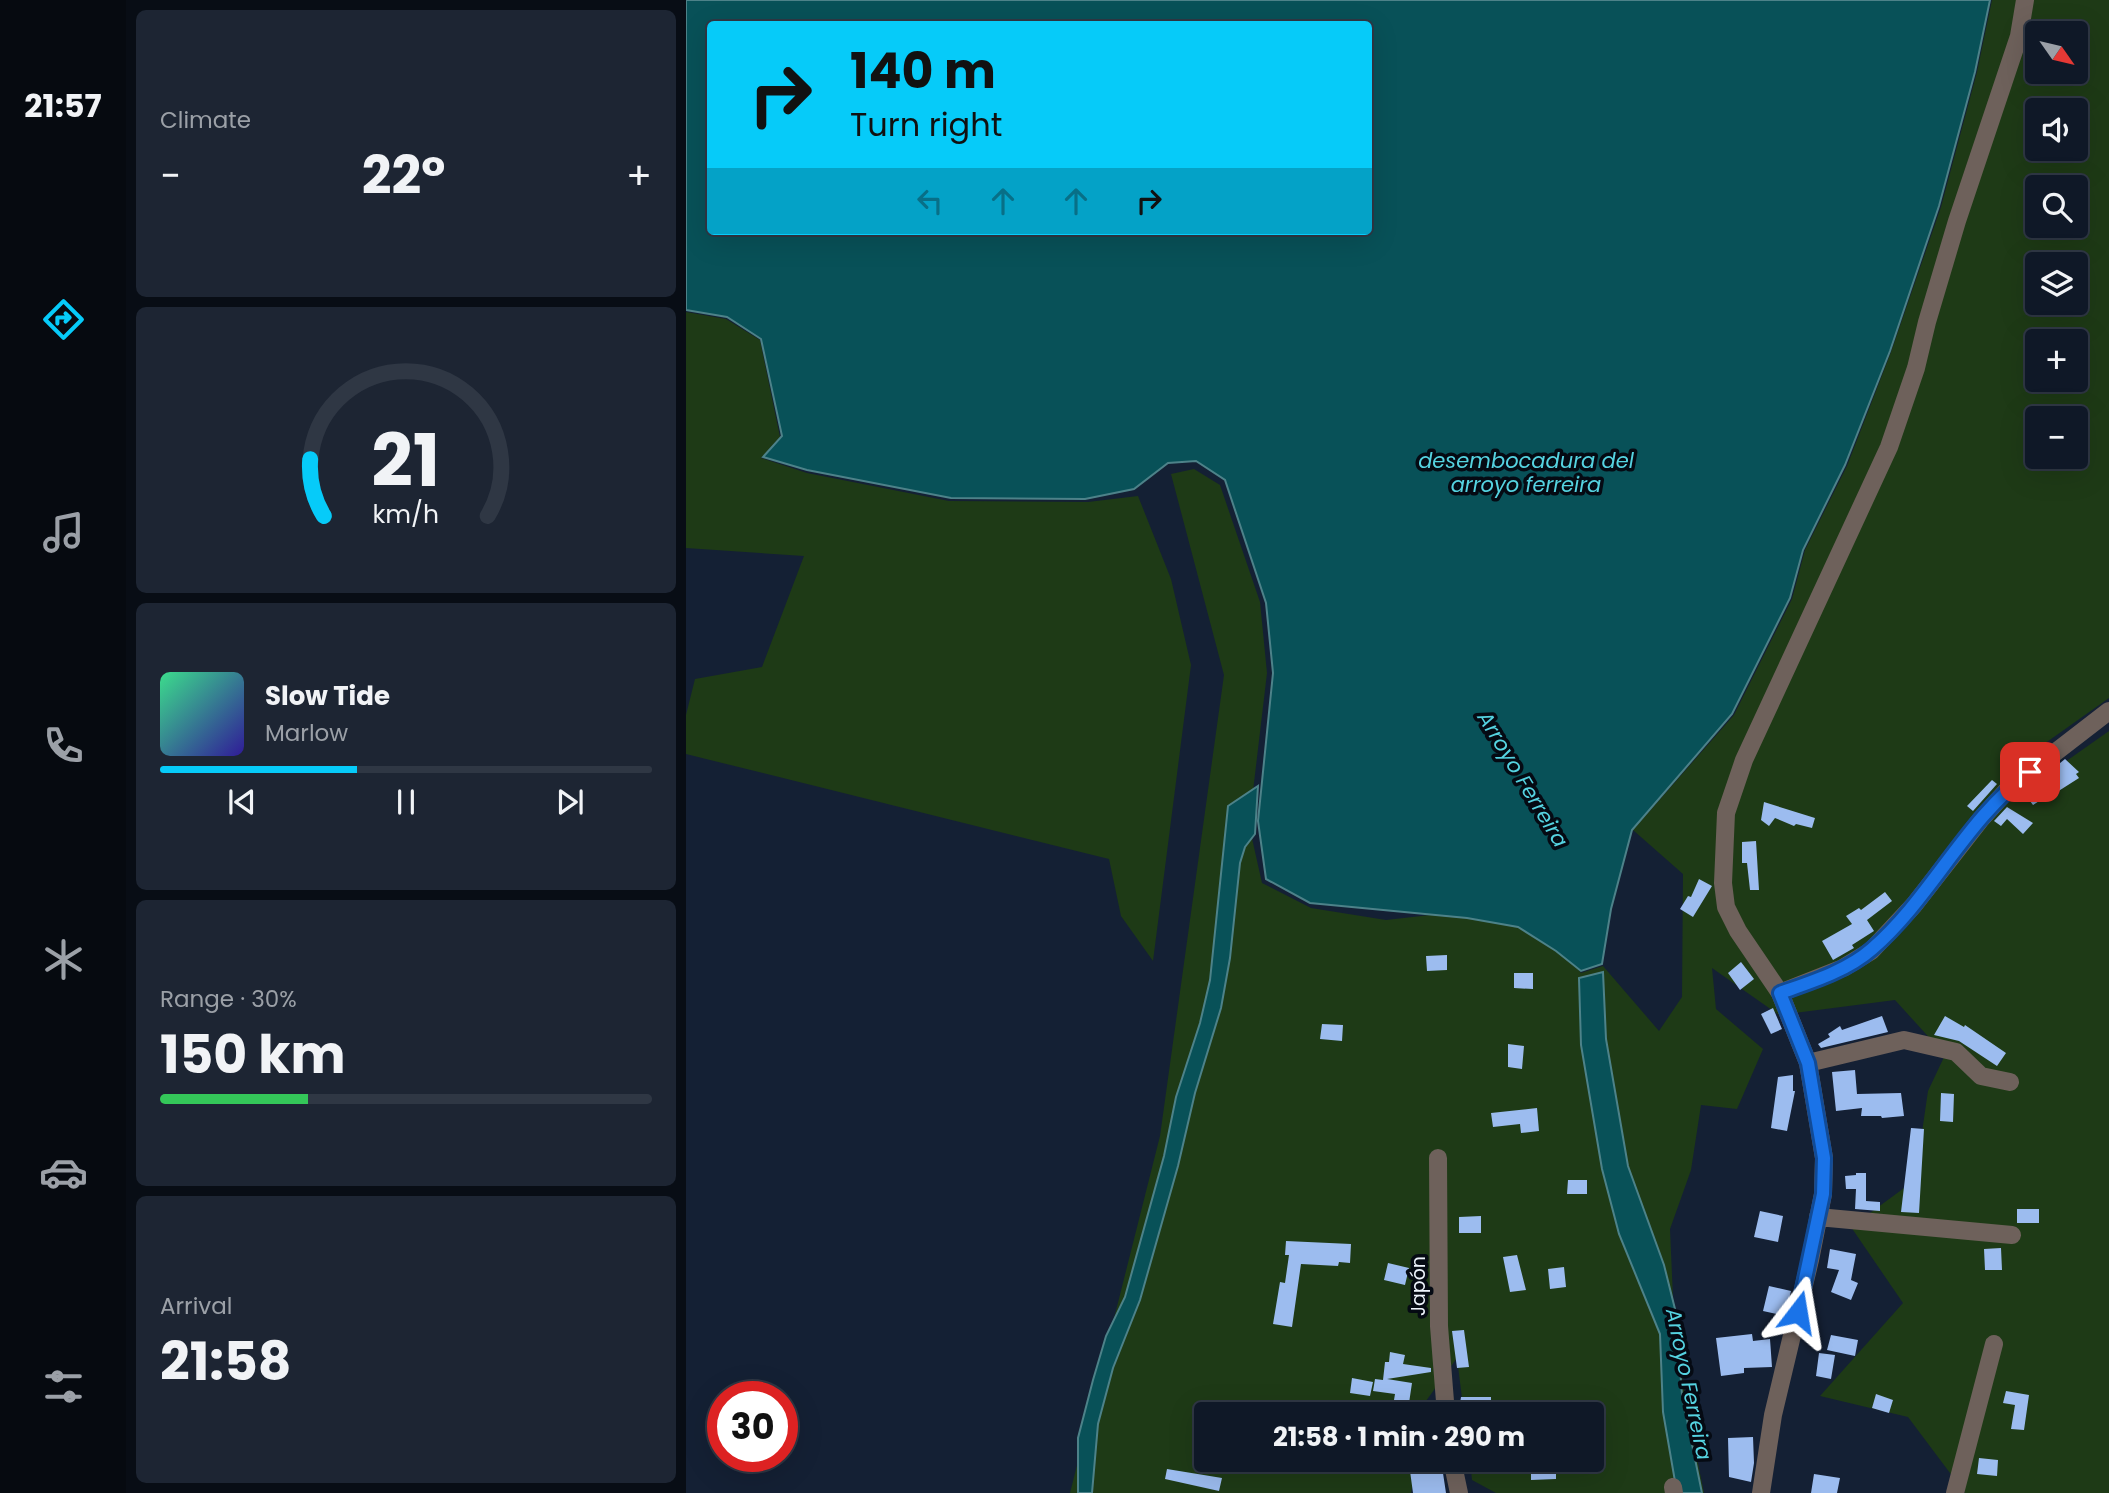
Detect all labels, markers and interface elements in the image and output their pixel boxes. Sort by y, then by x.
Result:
north arrow [2025,21,2088,84]
map controls [2025,21,2088,469]
text: 140 m [850,37,996,105]
icon: right [735,49,826,140]
text: 21:57 [24,83,102,128]
button: sound [2025,98,2088,161]
text: Turn right [850,102,1002,147]
text: Climate [160,104,251,136]
text: 22° [362,139,445,212]
text: − [160,149,181,202]
text: + [626,149,652,202]
button: search [2025,175,2088,238]
icon: left [911,182,949,220]
icon: ahead [984,182,1022,220]
icon: ahead [1057,182,1095,220]
icon: right [1130,182,1168,220]
button: layers [2025,252,2088,315]
icon: directions [39,295,88,344]
button: + [2025,329,2088,392]
button: − [2025,406,2088,469]
text: 21 [372,410,440,511]
water label: desembocadura del arroyo ferreira [1418,446,1635,499]
text: km/h [373,497,439,532]
icon: music [39,508,88,557]
text: Slow Tide [265,678,390,714]
water label: Arroyo Ferreira [1470,705,1575,853]
text: Marlow [265,717,348,749]
icon: phone [39,721,88,770]
pin [2000,742,2060,802]
icon: arrive [2011,753,2049,791]
icon: previous [223,783,261,821]
icon: pause [387,783,425,821]
icon: next [551,783,589,821]
icon: climate [39,935,88,984]
text: Range · 30% [160,983,297,1015]
text: 150 km [160,1018,345,1091]
icon: car [39,1148,88,1197]
street label: Japón [1405,1256,1432,1316]
position arrow [1761,1275,1835,1349]
text: Arrival [160,1290,232,1322]
water label: Arroyo Ferreira [1659,1305,1719,1462]
text: 21:58 [160,1325,292,1398]
icon: filters [39,1362,88,1411]
speed limit sign: 30 [707,1381,798,1472]
text: 21:58 · 1 min · 290 m [1273,1419,1525,1455]

